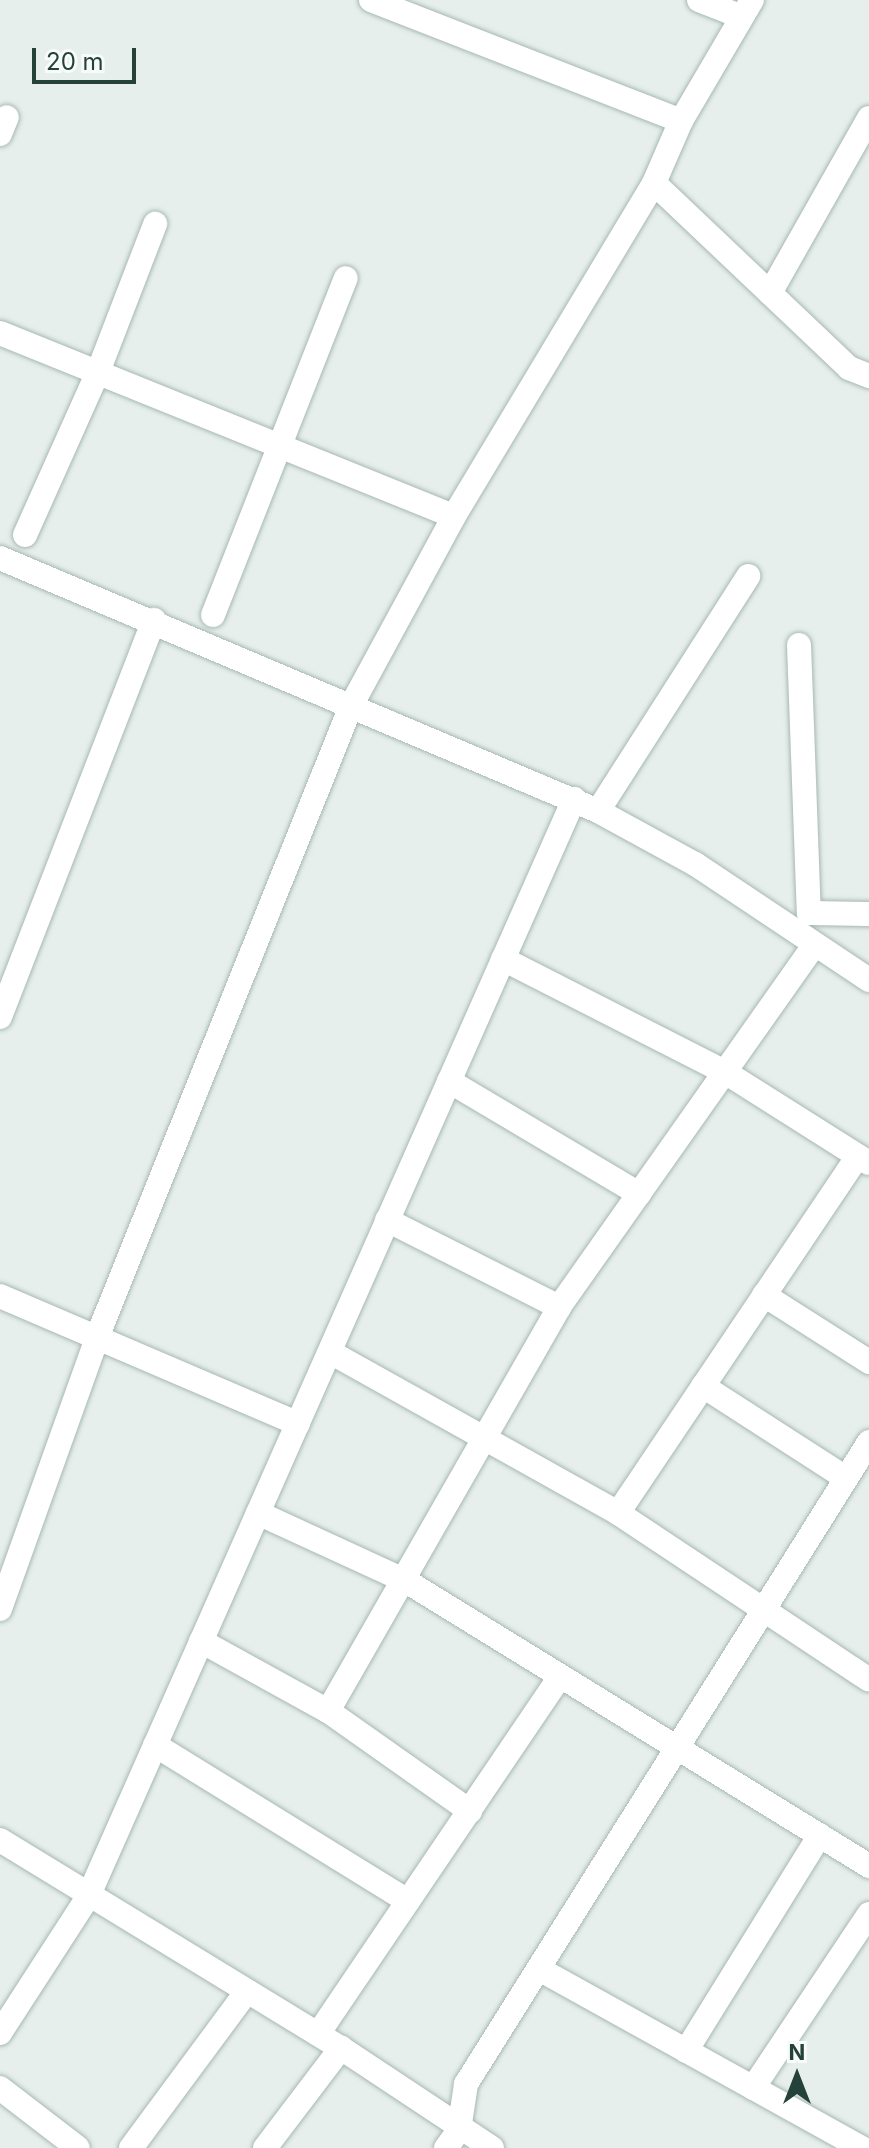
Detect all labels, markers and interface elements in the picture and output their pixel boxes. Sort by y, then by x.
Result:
scale bar [36,32,140,82]
text: 20 m [46,47,104,76]
north arrow [757,2036,837,2116]
text: N [789,2039,805,2065]

